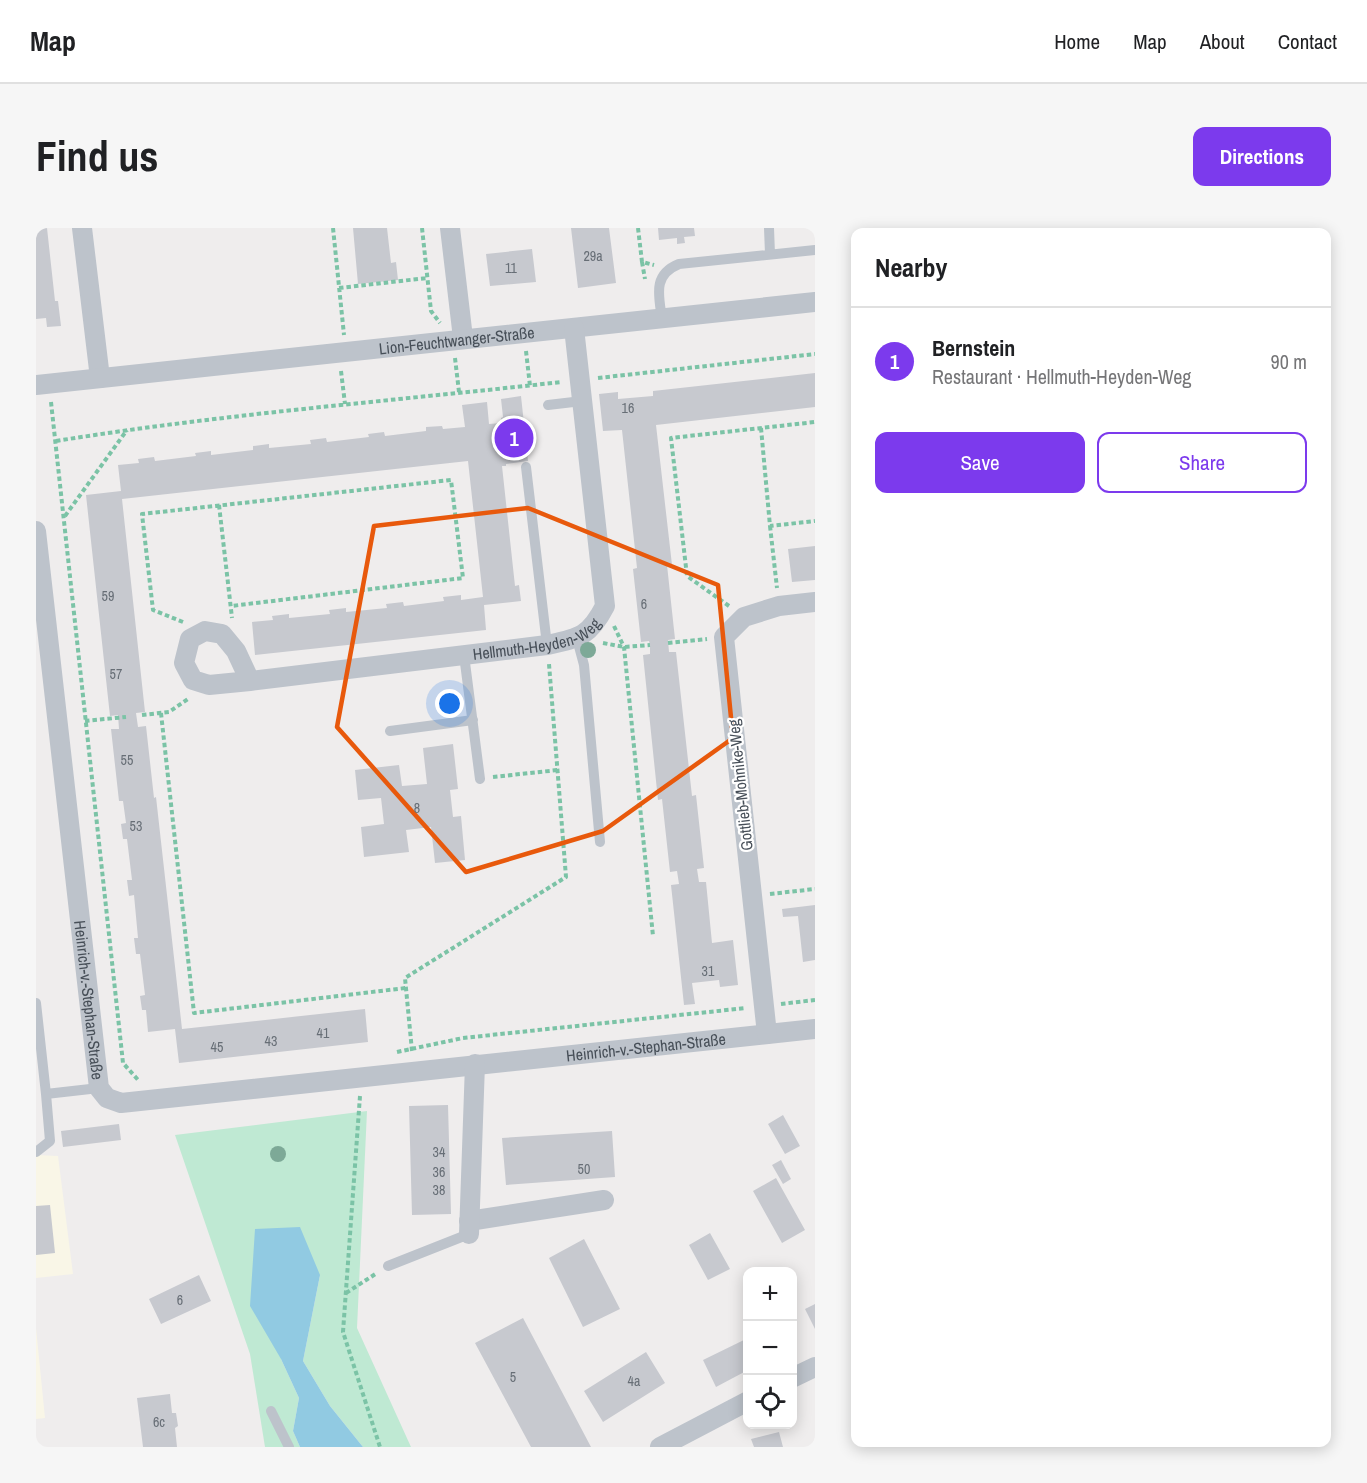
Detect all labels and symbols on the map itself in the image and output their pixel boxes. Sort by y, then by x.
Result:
house number: 29a [583,247,603,265]
house number: 11 [505,259,518,277]
street label: Lion-Feuchtwanger-Straße [378,321,535,359]
house number: 16 [622,399,634,417]
pin: 1 [494,416,534,460]
house number: 59 [102,587,114,605]
house number: 6 [641,595,647,613]
street label: Hellmuth-Heyden-Weg [471,613,606,665]
house number: 57 [110,665,122,683]
your location [435,689,464,718]
street label: Gottlieb-Mohnike-Weg [722,718,758,852]
house number: 55 [121,751,133,769]
house number: 8 [414,799,420,817]
house number: 53 [130,817,142,835]
street label: Heinrich-v.-Stephan-Straße [69,919,109,1081]
house number: 31 [702,962,715,980]
house number: 41 [317,1024,330,1042]
street label: Heinrich-v.-Stephan-Straße [565,1028,727,1066]
house number: 43 [265,1032,277,1050]
house number: 45 [211,1038,223,1056]
house number: 34 [433,1143,446,1161]
house number: 50 [578,1160,590,1178]
house number: 36 [433,1163,445,1181]
house number: 38 [433,1181,445,1199]
house number: 6 [177,1291,183,1309]
house number: 5 [510,1368,516,1386]
house number: 4a [628,1372,641,1390]
house number: 6c [153,1413,165,1431]

